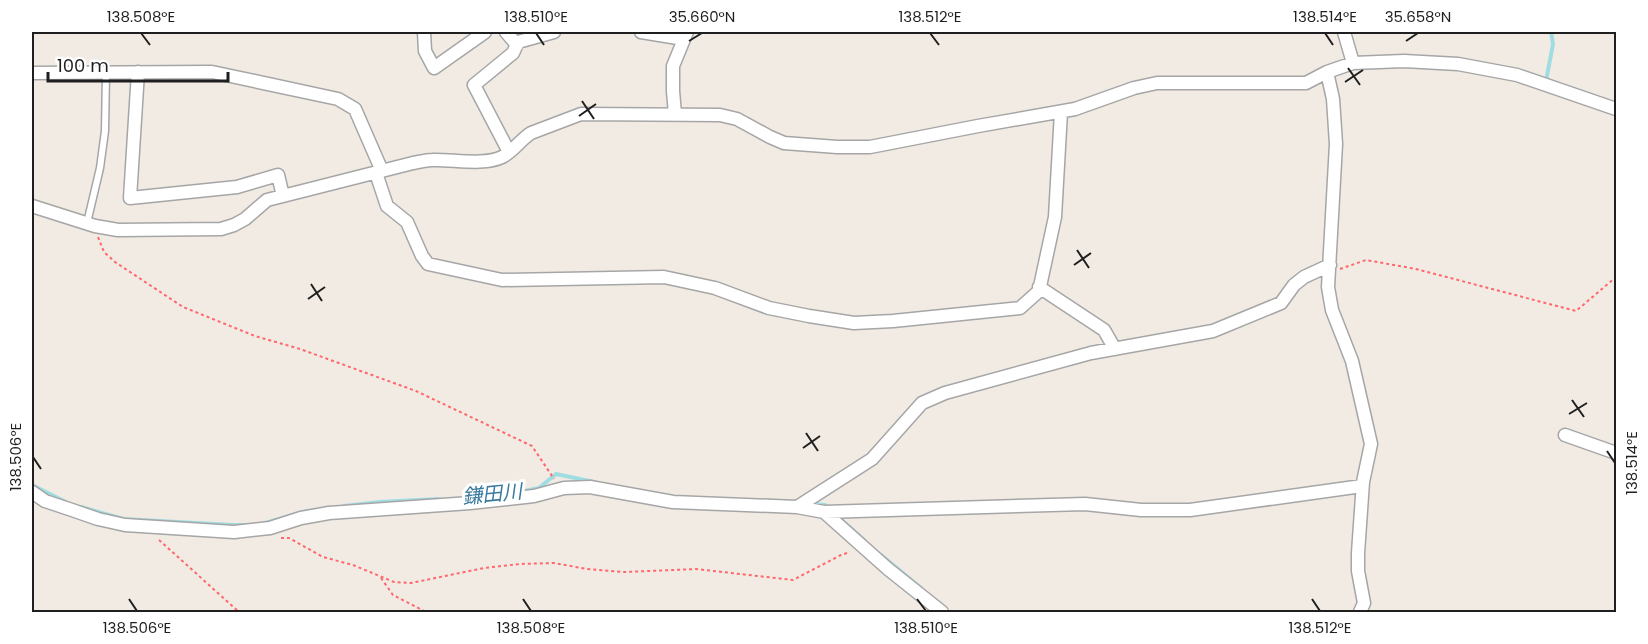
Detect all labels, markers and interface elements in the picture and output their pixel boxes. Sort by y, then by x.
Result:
text: 138.508°E [107,6,175,27]
text: 138.510°E [504,6,568,27]
text: 35.660°N [669,6,735,27]
text: 138.512°E [899,6,961,27]
text: 138.514°E [1293,6,1357,27]
text: 35.658°N [1385,6,1451,27]
scale bar [48,45,228,83]
text: 100 m [57,53,109,78]
text: 138.506°E [5,423,26,491]
text: 138.514°E [1621,431,1642,495]
water label: 鎌田川 [461,477,525,511]
text: 138.506°E [103,617,171,638]
text: 138.508°E [497,617,565,638]
text: 138.510°E [894,617,958,638]
text: 138.512°E [1289,617,1351,638]

